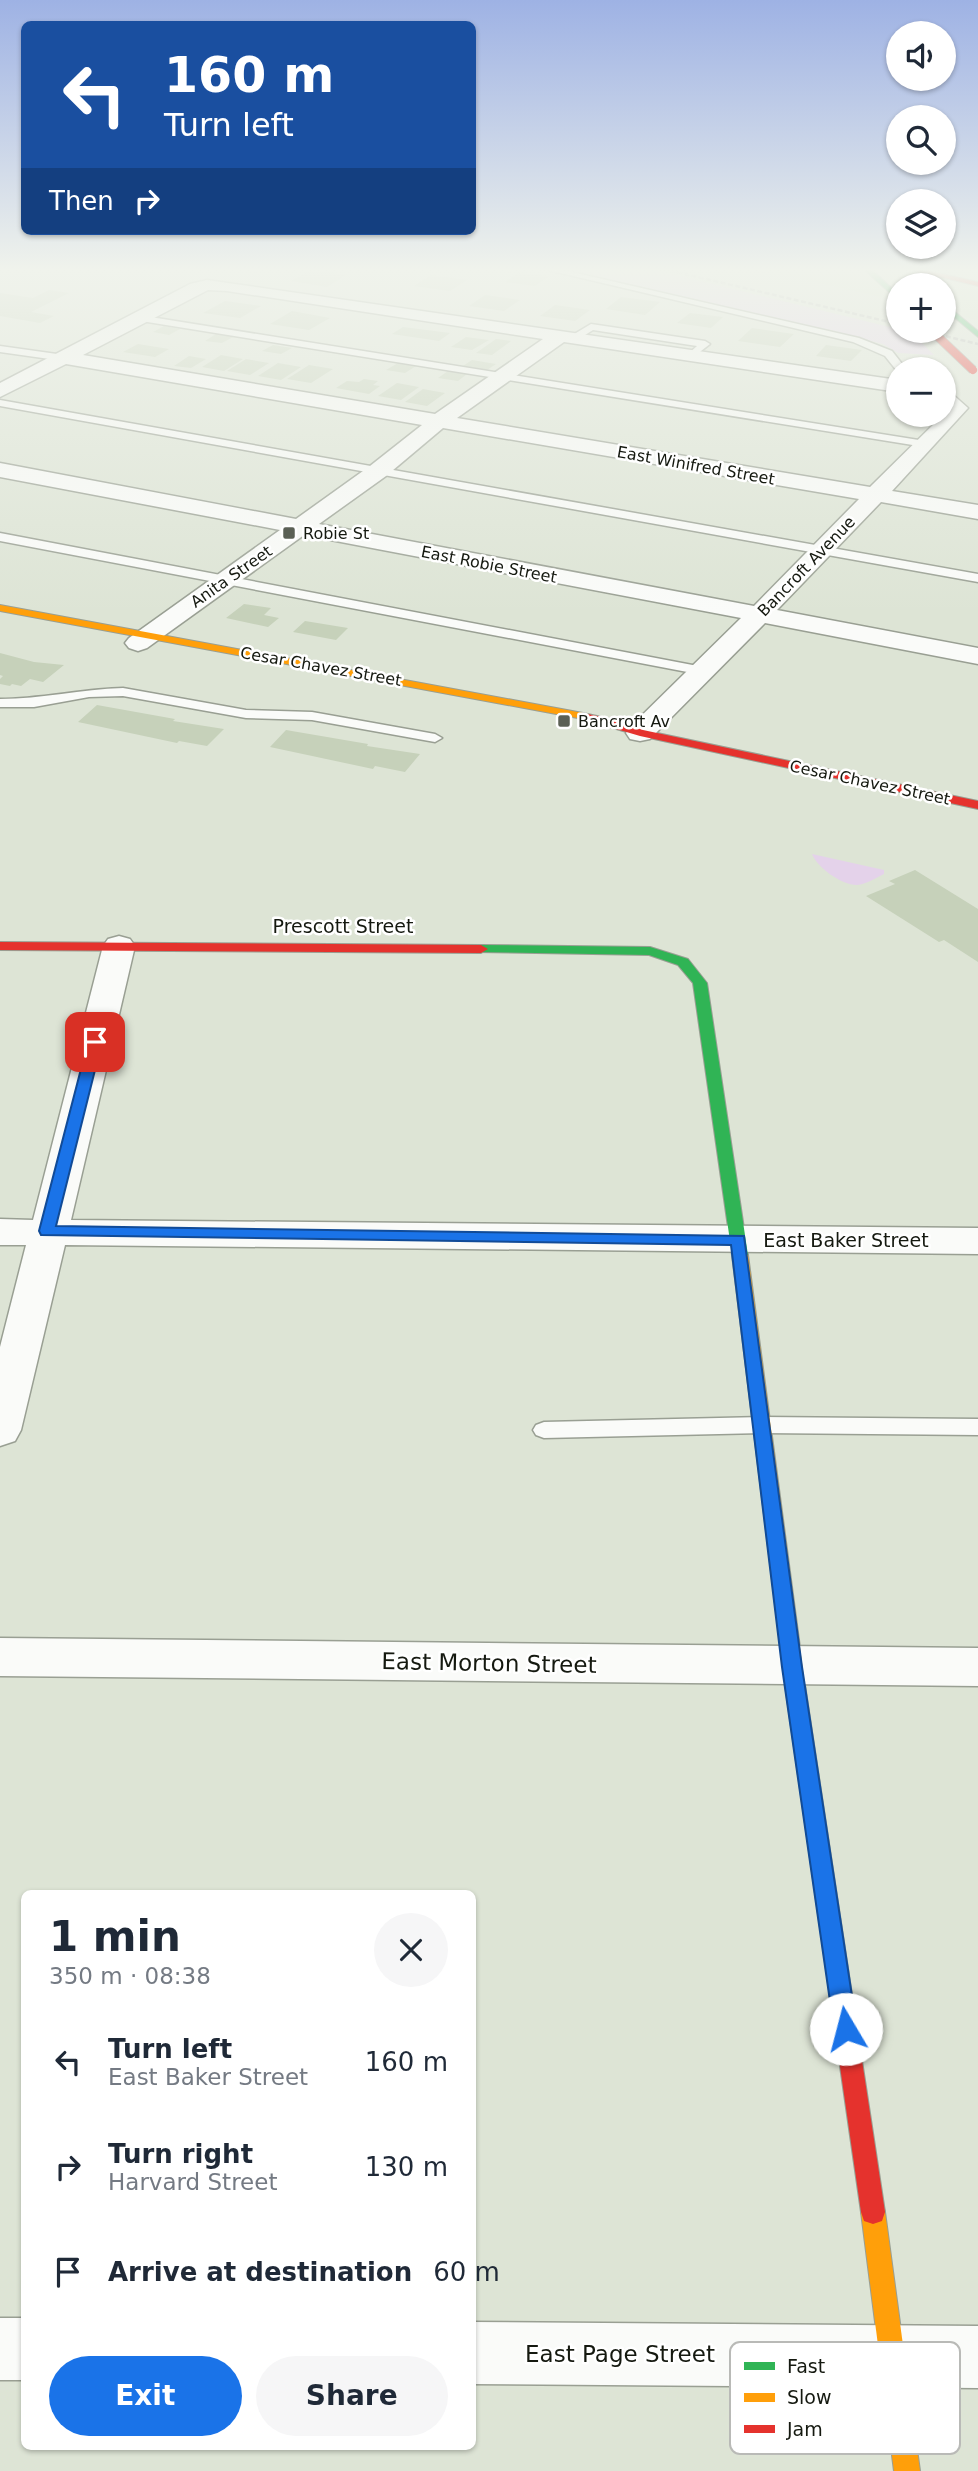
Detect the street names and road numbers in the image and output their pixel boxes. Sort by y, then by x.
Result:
street label: East Winifred Street [616,442,776,489]
street label: Bancroft Avenue [754,512,859,620]
street label: Anita Street [187,541,276,612]
street label: East Robie Street [419,542,558,587]
street label: Cesar Chavez Street [239,643,403,690]
street label: Cesar Chavez Street [788,756,952,809]
street label: Prescott Street [273,915,413,937]
street label: East Baker Street [763,1229,929,1251]
street label: East Morton Street [381,1648,597,1678]
street label: East Page Street [525,2341,715,2367]

